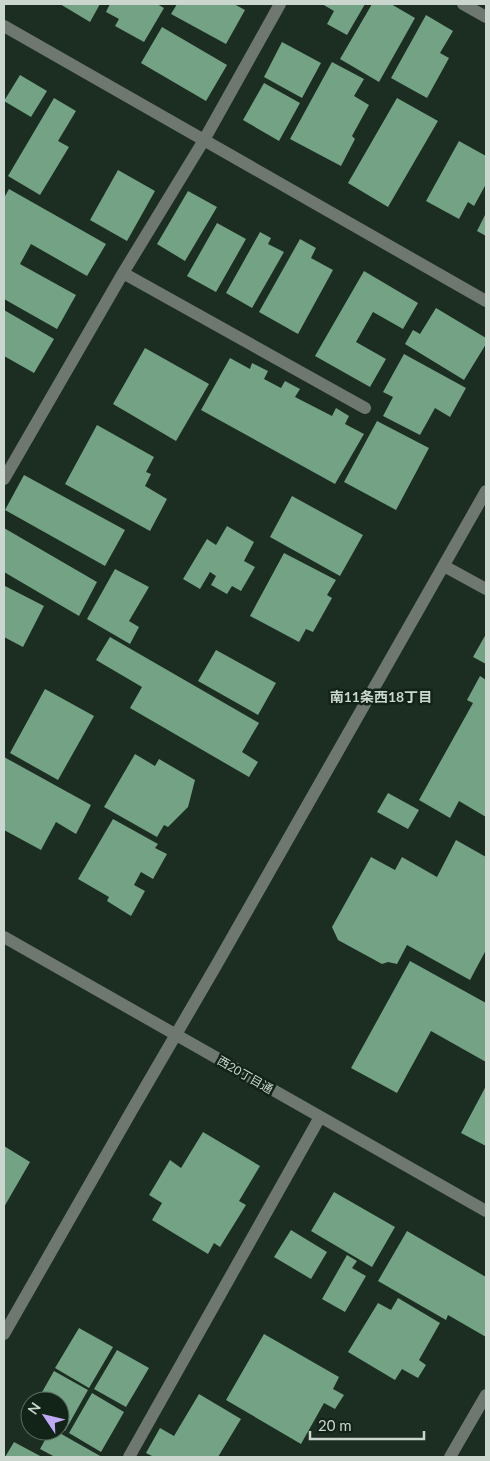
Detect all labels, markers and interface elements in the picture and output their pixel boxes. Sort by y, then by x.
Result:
district label: 南11条西18丁目 [330,688,432,705]
street label: 西20丁目通 [215,1053,276,1097]
north arrow [20,1391,70,1441]
text: N [24,1399,44,1418]
scale bar [310,1408,424,1440]
text: 20 m [318,1416,352,1434]

